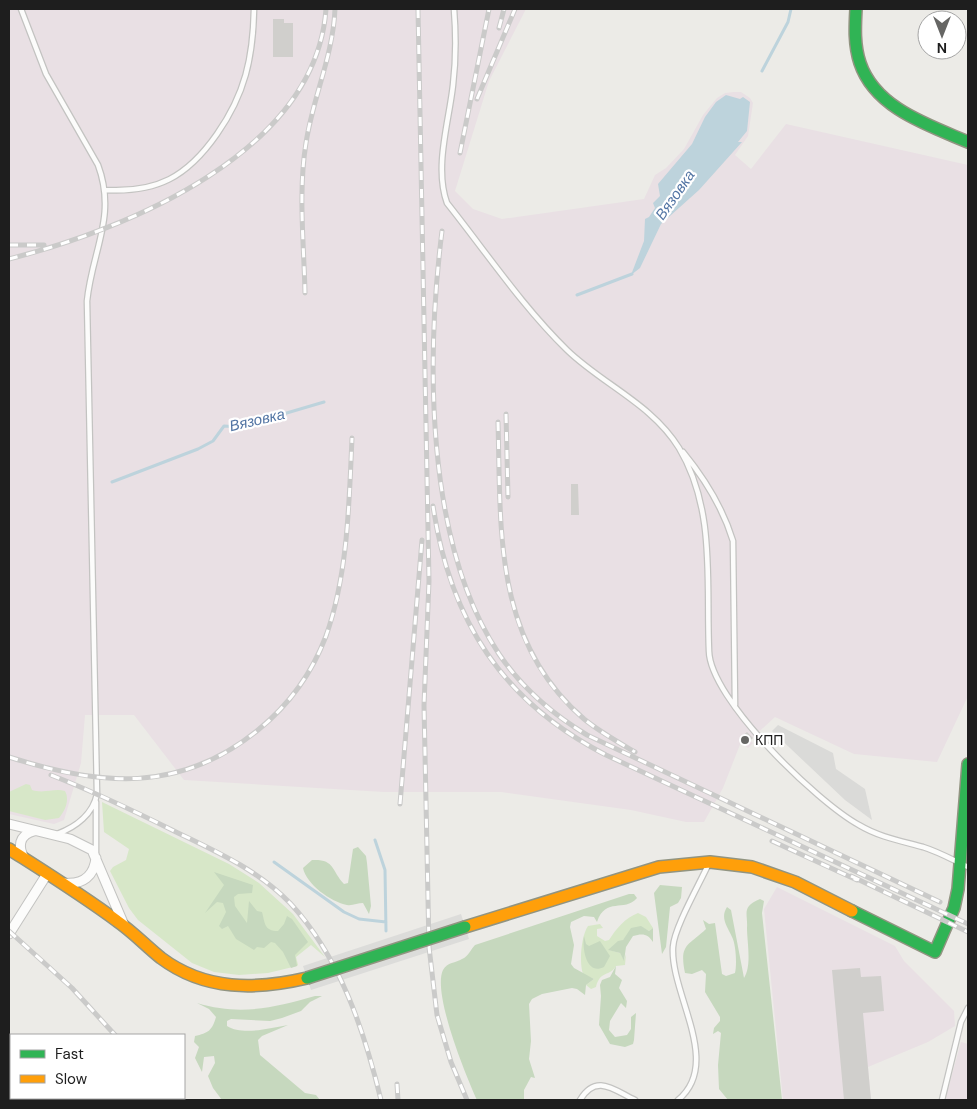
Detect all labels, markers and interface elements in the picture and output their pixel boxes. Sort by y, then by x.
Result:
north arrow [917,10,967,60]
text: N [937,39,947,57]
water label: Вязовка [651,166,699,224]
water label: Вязовка [227,404,287,436]
place label: КПП [755,731,783,749]
marker: КПП [739,734,751,746]
legend [10,1034,185,1099]
text: Fast [55,1044,84,1064]
text: Slow [55,1069,88,1089]

